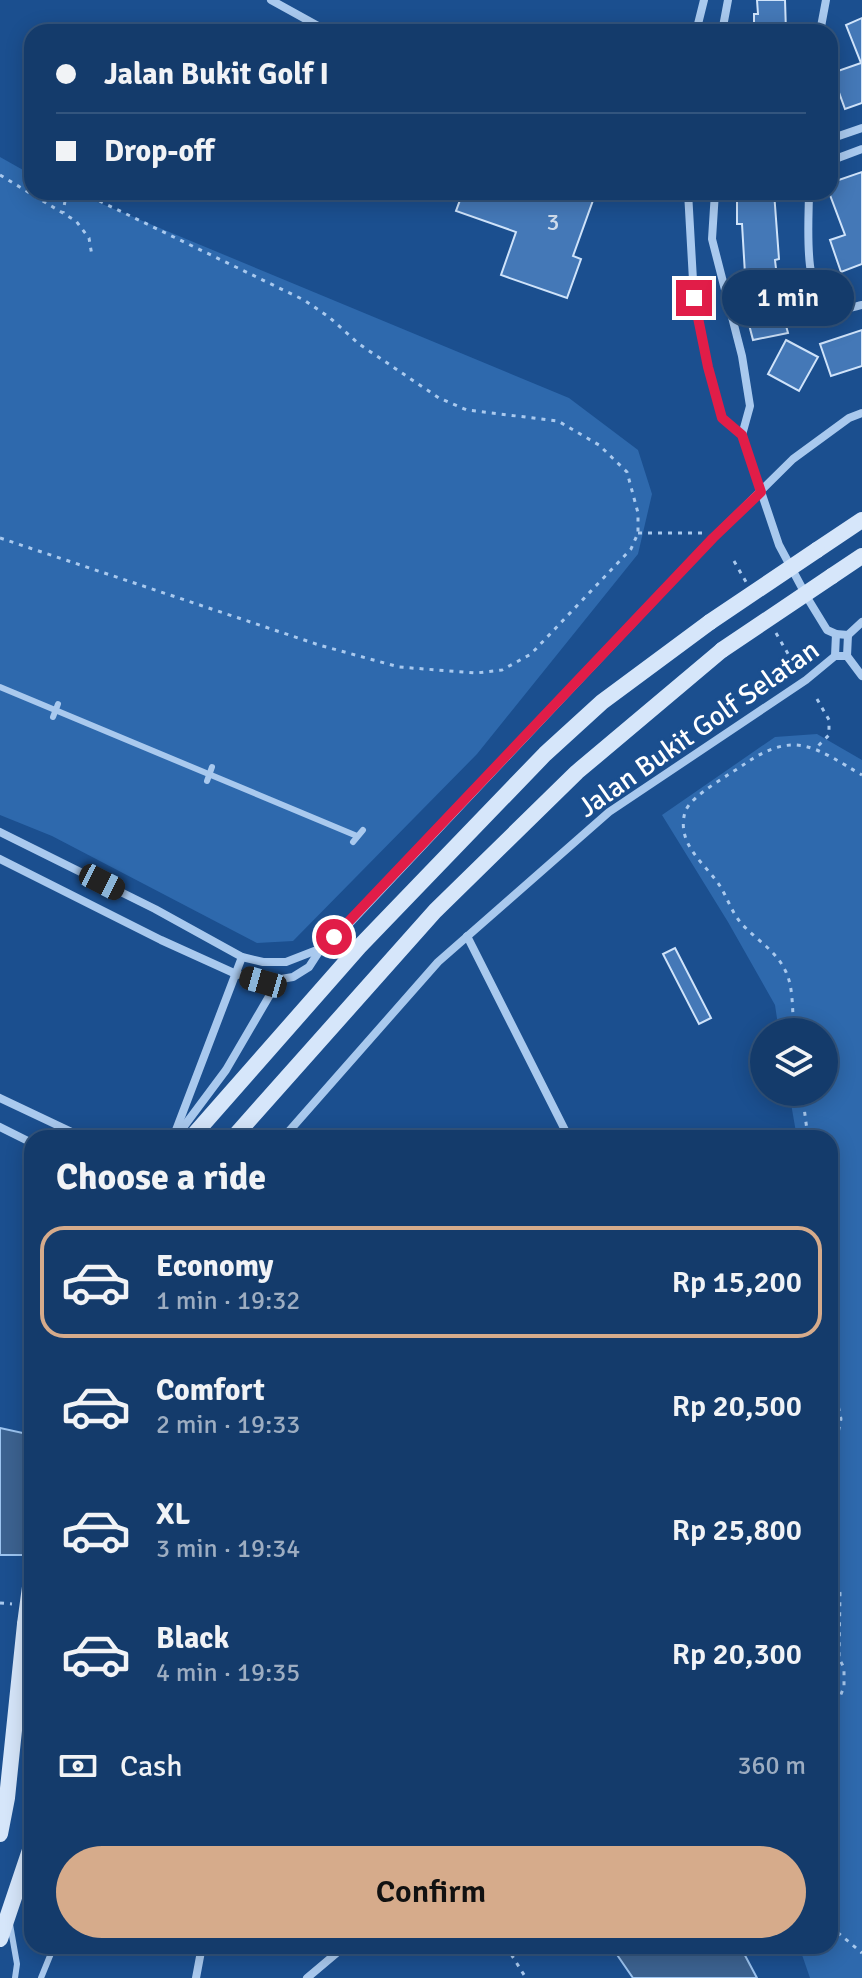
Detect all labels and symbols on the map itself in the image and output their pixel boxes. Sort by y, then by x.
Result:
house number: 3 [547,207,559,237]
callout: 1 min [722,270,854,326]
route end [676,280,712,316]
street label: Jalan Bukit Golf Selatan [571,633,826,825]
car [75,860,129,904]
route start [316,919,352,955]
car [237,964,289,1000]

